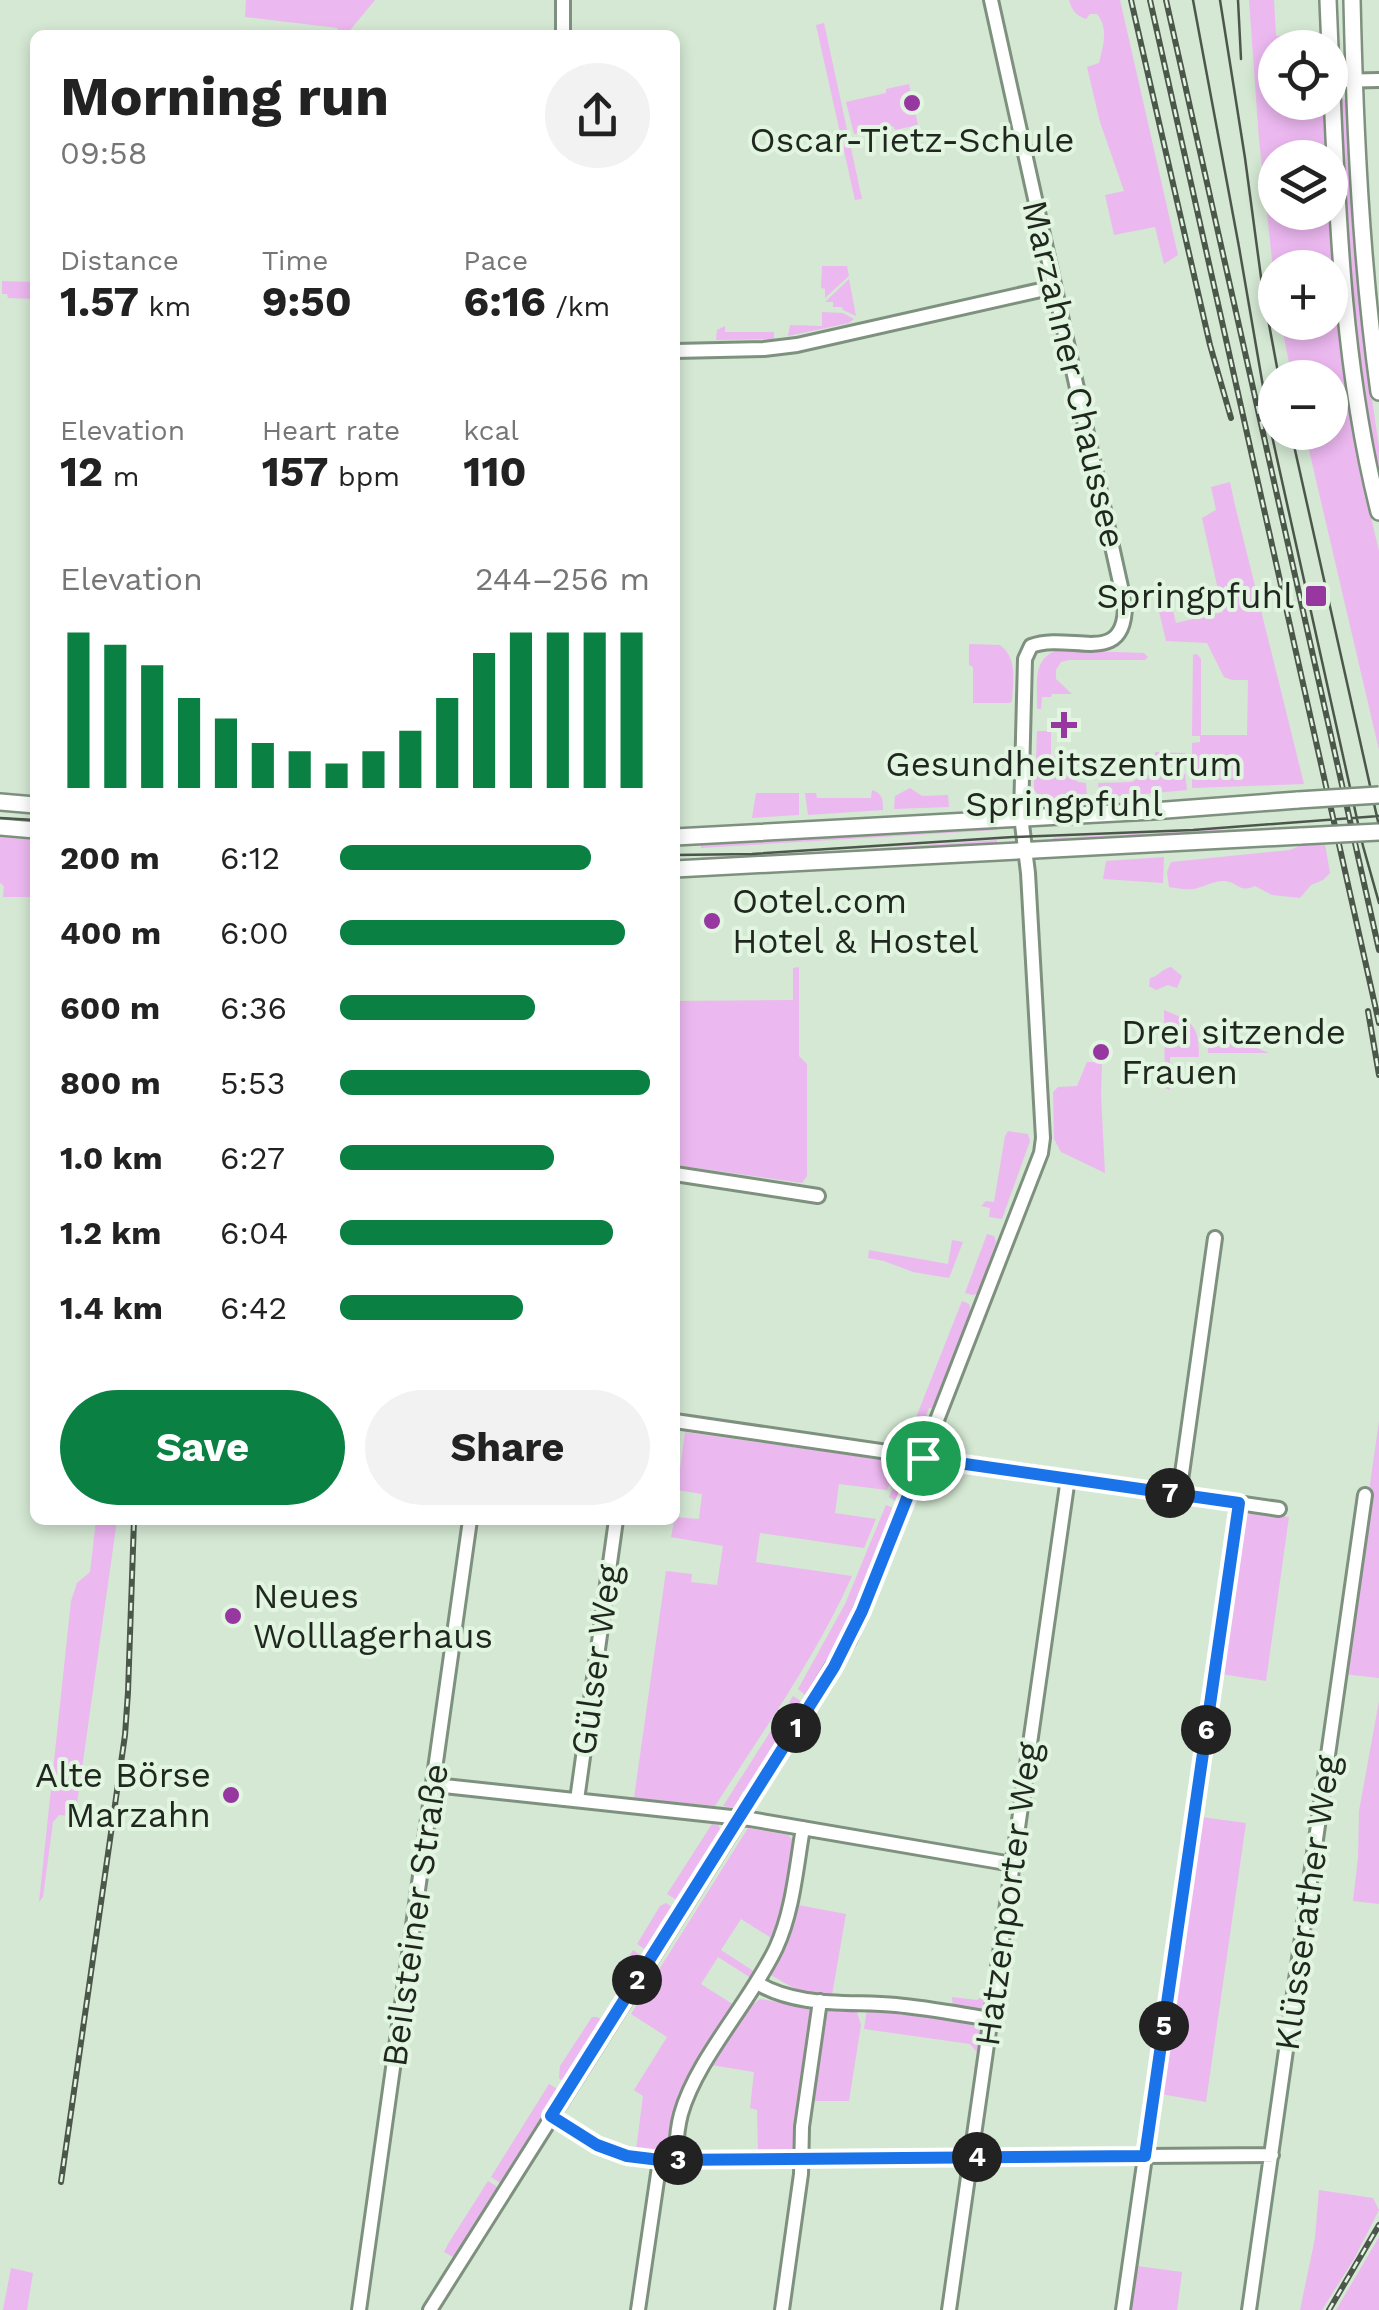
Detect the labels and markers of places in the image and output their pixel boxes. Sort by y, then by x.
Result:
marker: Oscar-Tietz-Schule [901,92,923,114]
place label: Oscar-Tietz-Schule [750,119,1074,161]
place label: Springpfuhl [1097,575,1294,617]
marker: Springpfuhl [1303,583,1329,609]
marker: Gesundheitszentrum Springpfuhl [1051,712,1077,738]
place label: Gesundheitszentrum Springpfuhl [885,743,1243,825]
place label: Ootel.com Hotel & Hostel [732,880,979,962]
marker: Ootel.com Hotel & Hostel [701,910,723,932]
place label: Drei sitzende Frauen [1121,1011,1346,1093]
marker: Drei sitzende Frauen [1090,1041,1112,1063]
pin [881,1416,966,1501]
pin: 7 [1145,1468,1195,1518]
place label: Neues Wolllagerhaus [253,1575,493,1657]
marker: Neues Wolllagerhaus [222,1605,244,1627]
pin: 1 [771,1703,821,1753]
pin: 6 [1181,1705,1231,1755]
place label: Alte Börse Marzahn [35,1754,211,1836]
marker: Alte Börse Marzahn [220,1784,242,1806]
pin: 2 [612,1955,662,2005]
pin: 5 [1139,2001,1189,2051]
pin: 4 [952,2132,1002,2182]
pin: 3 [653,2135,703,2185]

